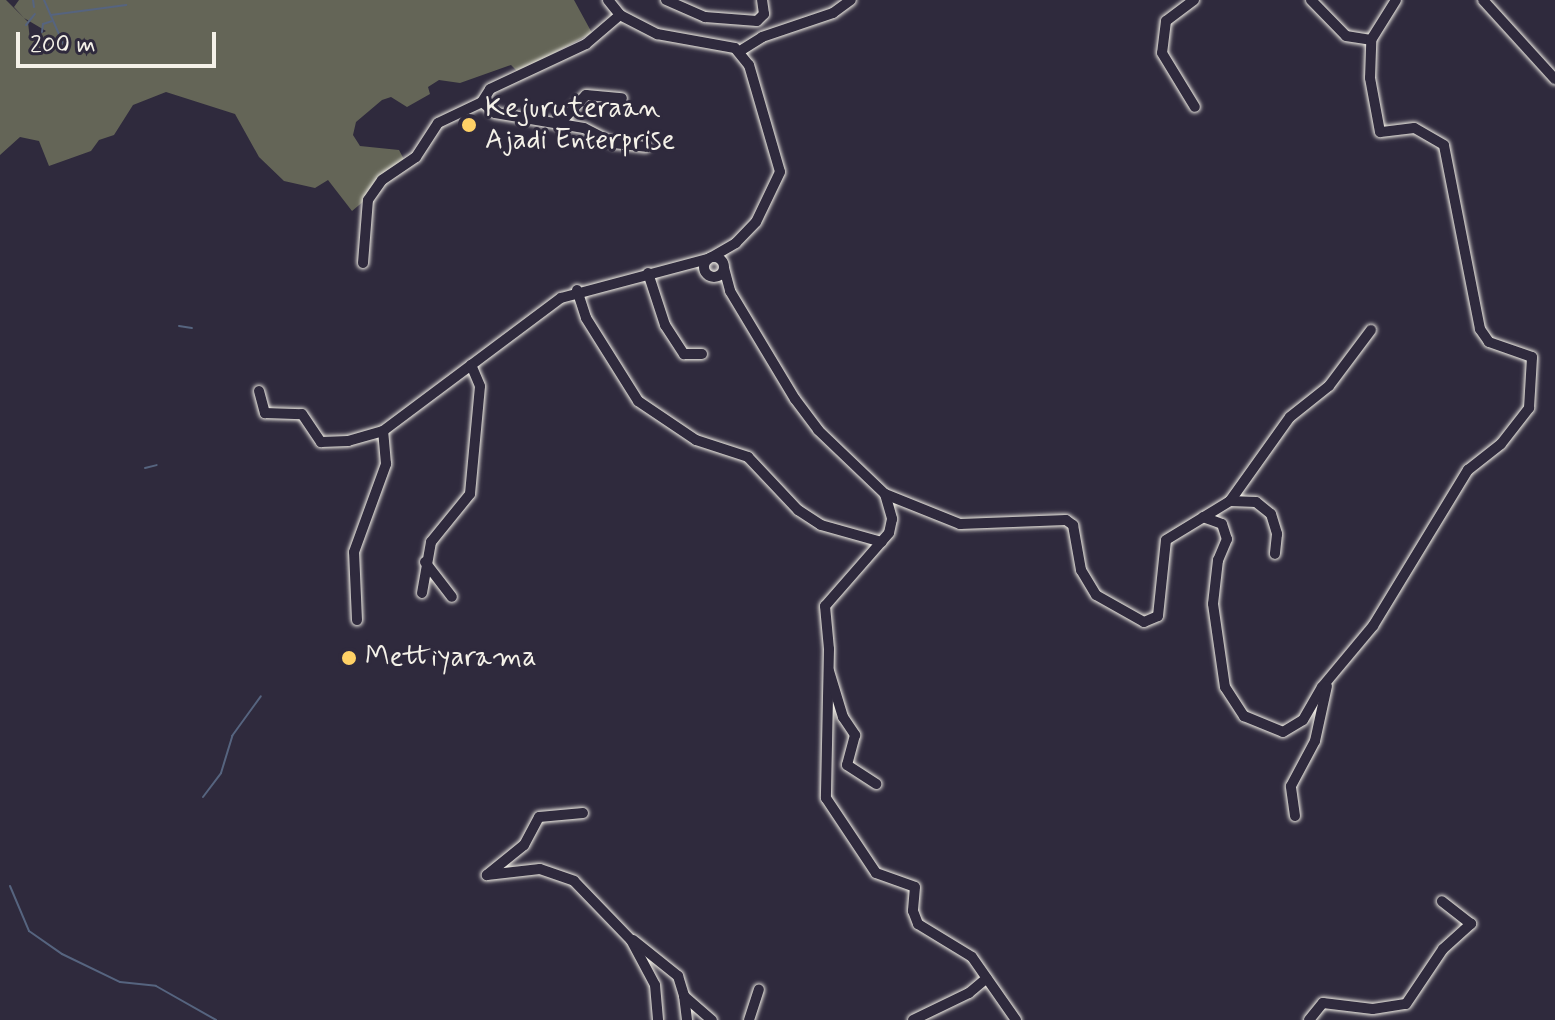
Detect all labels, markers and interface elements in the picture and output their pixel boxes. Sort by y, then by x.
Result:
scale bar [20,16,220,66]
text: 200 m [30,30,96,61]
place label: Kejuruteraan Ajadi Enterprise [485,92,675,158]
marker: Kejuruteraan Ajadi Enterprise [460,116,478,134]
place label: Mettiyarama [365,641,537,675]
marker: Mettiyarama [340,649,358,667]

